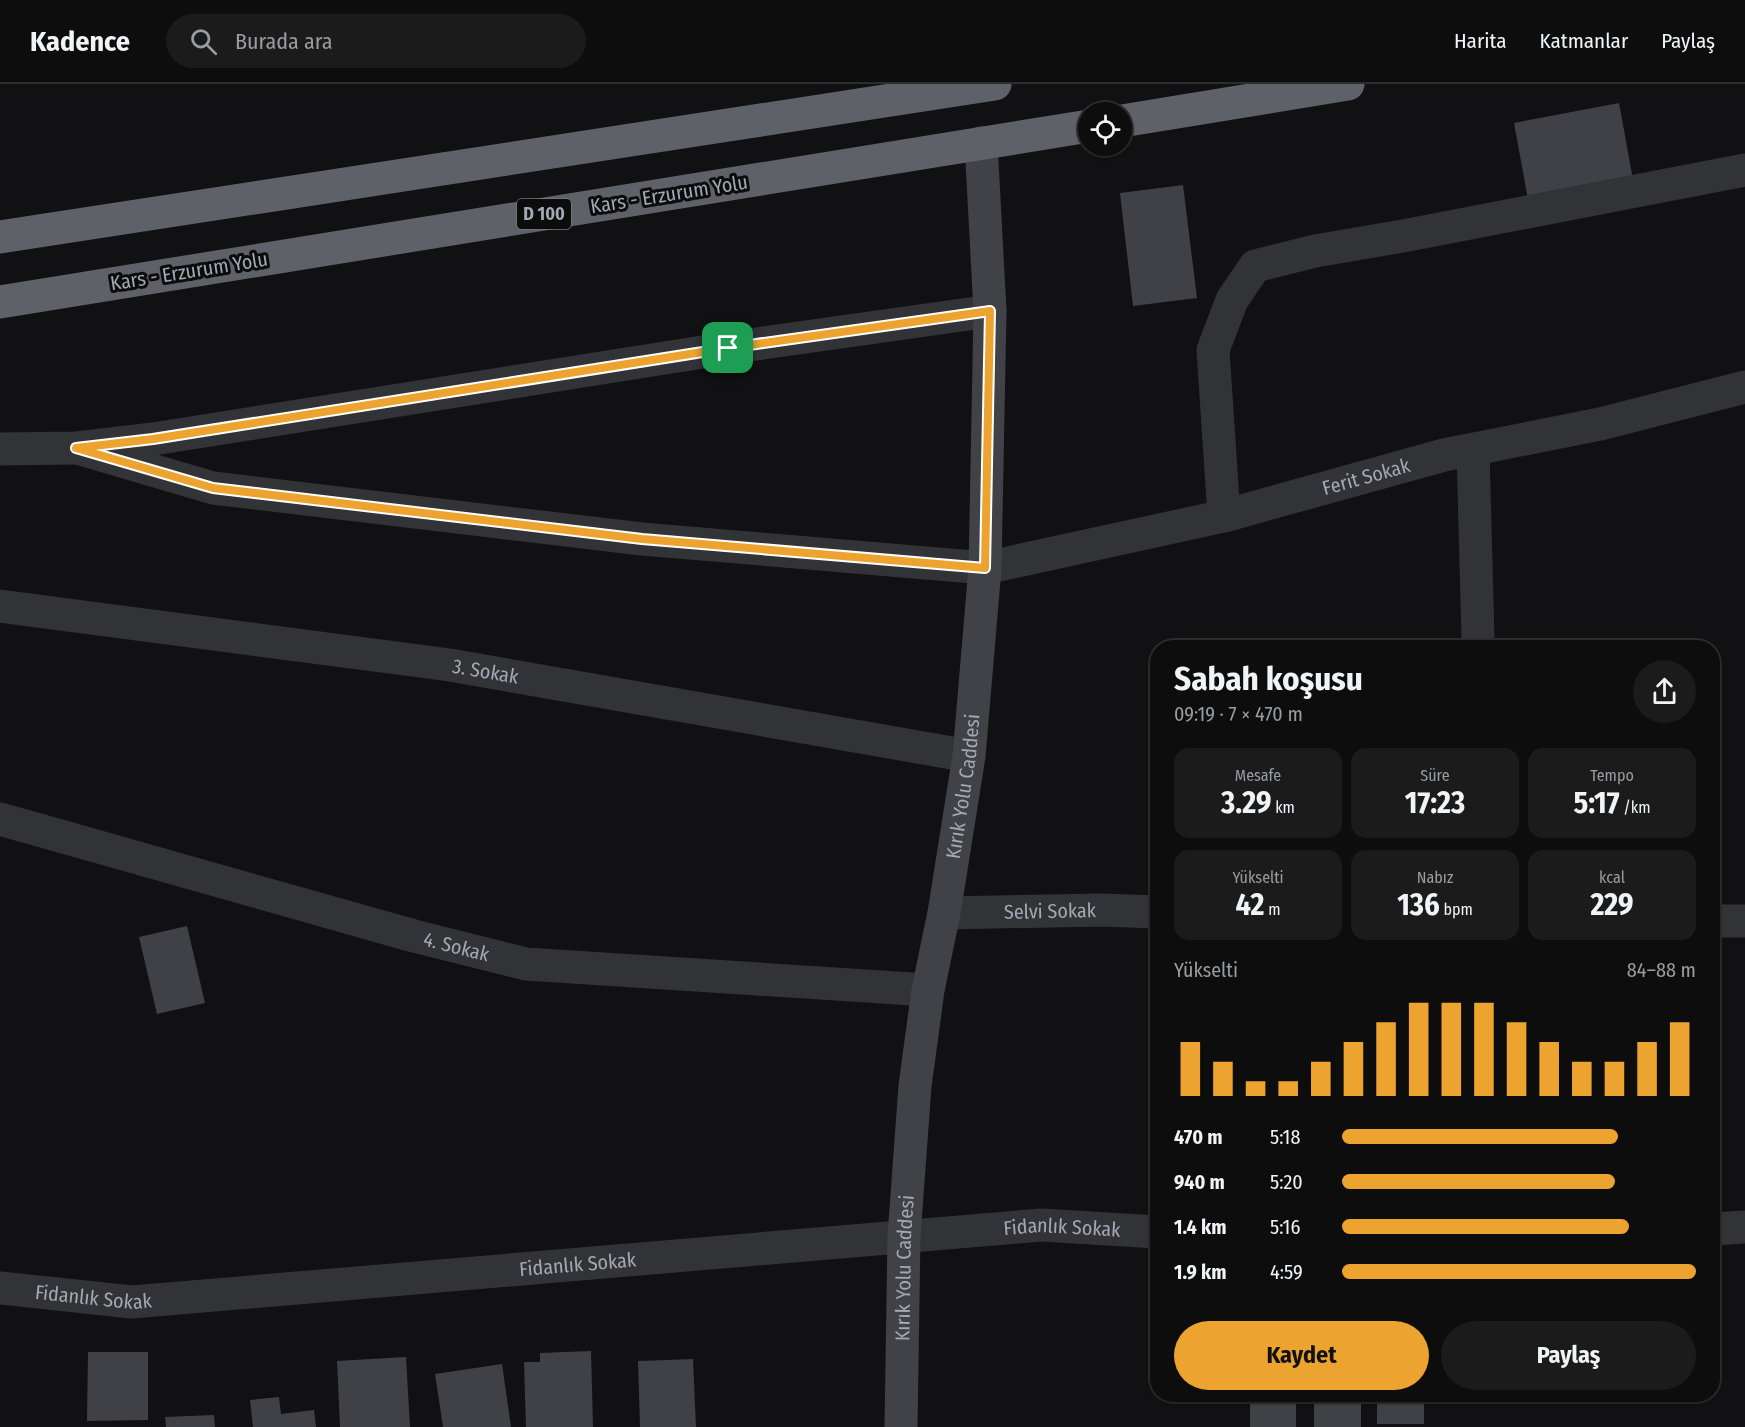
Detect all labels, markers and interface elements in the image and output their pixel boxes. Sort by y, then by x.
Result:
search box [166,14,586,68]
text: Kadence [30,25,130,58]
icon: search [187,25,220,58]
text: Burada ara [235,28,333,55]
text: Harita [1454,28,1507,54]
text: Katmanlar [1540,28,1628,54]
text: Paylaş [1661,28,1715,54]
map controls [1078,102,1132,156]
button: locate [1078,102,1132,156]
street label: Kars - Erzurum Yolu [589,170,749,218]
road number: D 100 [517,199,571,229]
street label: Kars - Erzurum Yolu [109,247,269,295]
pin [702,322,753,373]
icon: arrive [711,331,744,364]
street label: Ferit Sokak [1320,453,1413,500]
street label: 3. Sokak [451,654,521,689]
text: Sabah koşusu [1174,659,1363,699]
button: share [1633,660,1696,723]
text: 09:19 · 7 × 470 m [1174,702,1303,726]
street label: Kırık Yolu Caddesi [941,713,985,861]
text: Mesafe [1235,766,1281,785]
text: Süre [1420,766,1450,785]
text: Tempo [1590,766,1634,785]
text: 3.29 [1221,785,1271,821]
text: 17:23 [1405,785,1465,821]
text: 5:17 [1573,785,1620,821]
text: km [1271,798,1295,817]
text: /km [1620,798,1651,817]
text: Yükselti [1232,868,1284,887]
text: Nabız [1417,868,1453,887]
text: kcal [1599,868,1625,887]
text: 42 [1235,887,1264,923]
text: 136 [1397,887,1440,923]
text: 229 [1590,887,1634,923]
street label: Selvi Sokak [1004,898,1097,924]
text: m [1264,900,1281,919]
text: bpm [1440,900,1473,919]
street label: 4. Sokak [421,927,493,967]
text: Yükselti [1174,958,1238,982]
text: 84–88 m [1627,958,1696,982]
text: 470 m [1174,1125,1223,1149]
text: 5:18 [1270,1125,1300,1149]
text: 940 m [1174,1170,1225,1194]
text: 5:20 [1270,1170,1303,1194]
street label: Kırık Yolu Caddesi [890,1194,919,1341]
street label: Fidanlık Sokak [1003,1213,1122,1242]
text: 1.4 km [1174,1215,1226,1239]
text: 5:16 [1270,1215,1300,1239]
street label: Fidanlık Sokak [518,1247,638,1281]
text: 1.9 km [1174,1260,1227,1284]
text: 4:59 [1270,1260,1303,1284]
street label: Fidanlık Sokak [34,1280,153,1314]
button: Kaydet [1174,1321,1429,1390]
button: Paylaş [1441,1321,1696,1390]

